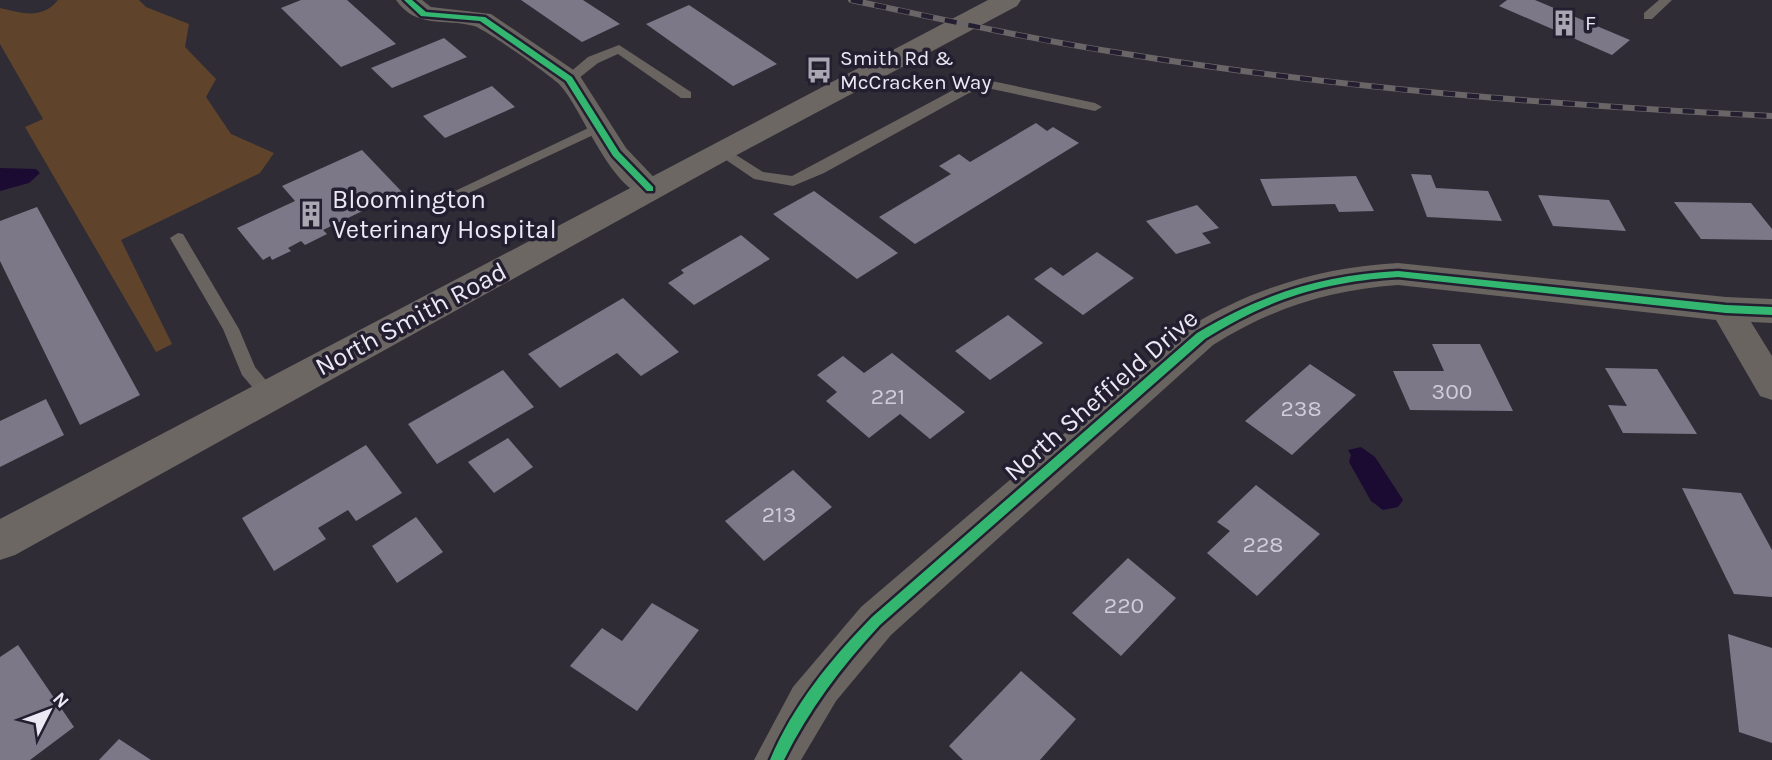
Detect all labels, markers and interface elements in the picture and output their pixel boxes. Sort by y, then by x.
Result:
building icon: F [1549,8,1579,38]
place label: F [1585,11,1596,35]
place label: Smith Rd & McCracken Way [840,46,991,94]
bus stop icon: Smith Rd & McCracken Way [804,55,834,85]
place label: Bloomington Veterinary Hospital [332,184,557,245]
building icon: Bloomington Veterinary Hospital [296,199,326,229]
street label: North Smith Road [310,255,512,383]
street label: North Sheffield Drive [998,303,1204,487]
house number: 300 [1432,378,1472,405]
house number: 221 [871,383,905,410]
house number: 238 [1280,395,1322,422]
house number: 213 [762,501,796,528]
house number: 228 [1243,531,1283,558]
house number: 220 [1104,592,1144,619]
north arrow [14,676,84,746]
text: N [48,688,74,713]

